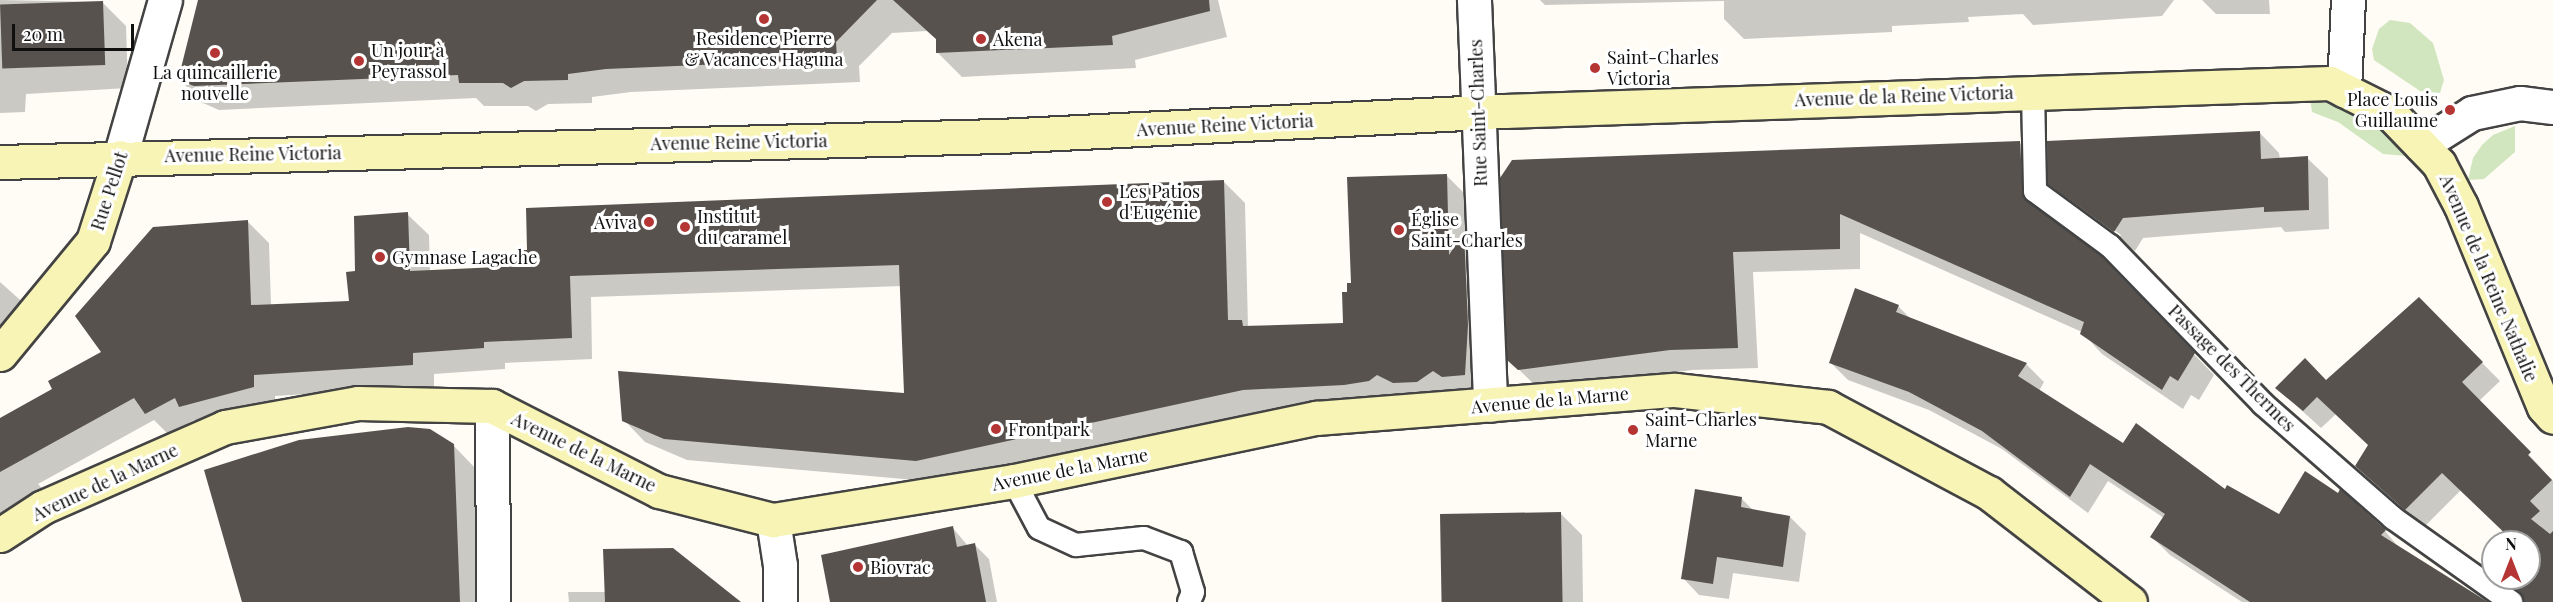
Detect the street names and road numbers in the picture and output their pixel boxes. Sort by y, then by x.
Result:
street label: Rue Saint-Charles [1465,39,1491,187]
street label: Avenue de la Reine Victoria [1794,81,2014,111]
street label: Avenue Reine Victoria [1136,110,1314,140]
street label: Avenue Reine Victoria [650,130,828,154]
street label: Avenue Reine Victoria [164,142,342,166]
street label: Rue Pellot [86,149,132,233]
street label: Avenue de la Reine Nathalie [2435,171,2543,385]
street label: Passage des Thermes [2164,300,2300,436]
street label: Avenue de la Marne [1470,382,1630,418]
street label: Avenue de la Marne [508,407,660,497]
street label: Avenue de la Marne [28,439,182,525]
street label: Avenue de la Marne [990,443,1150,495]

